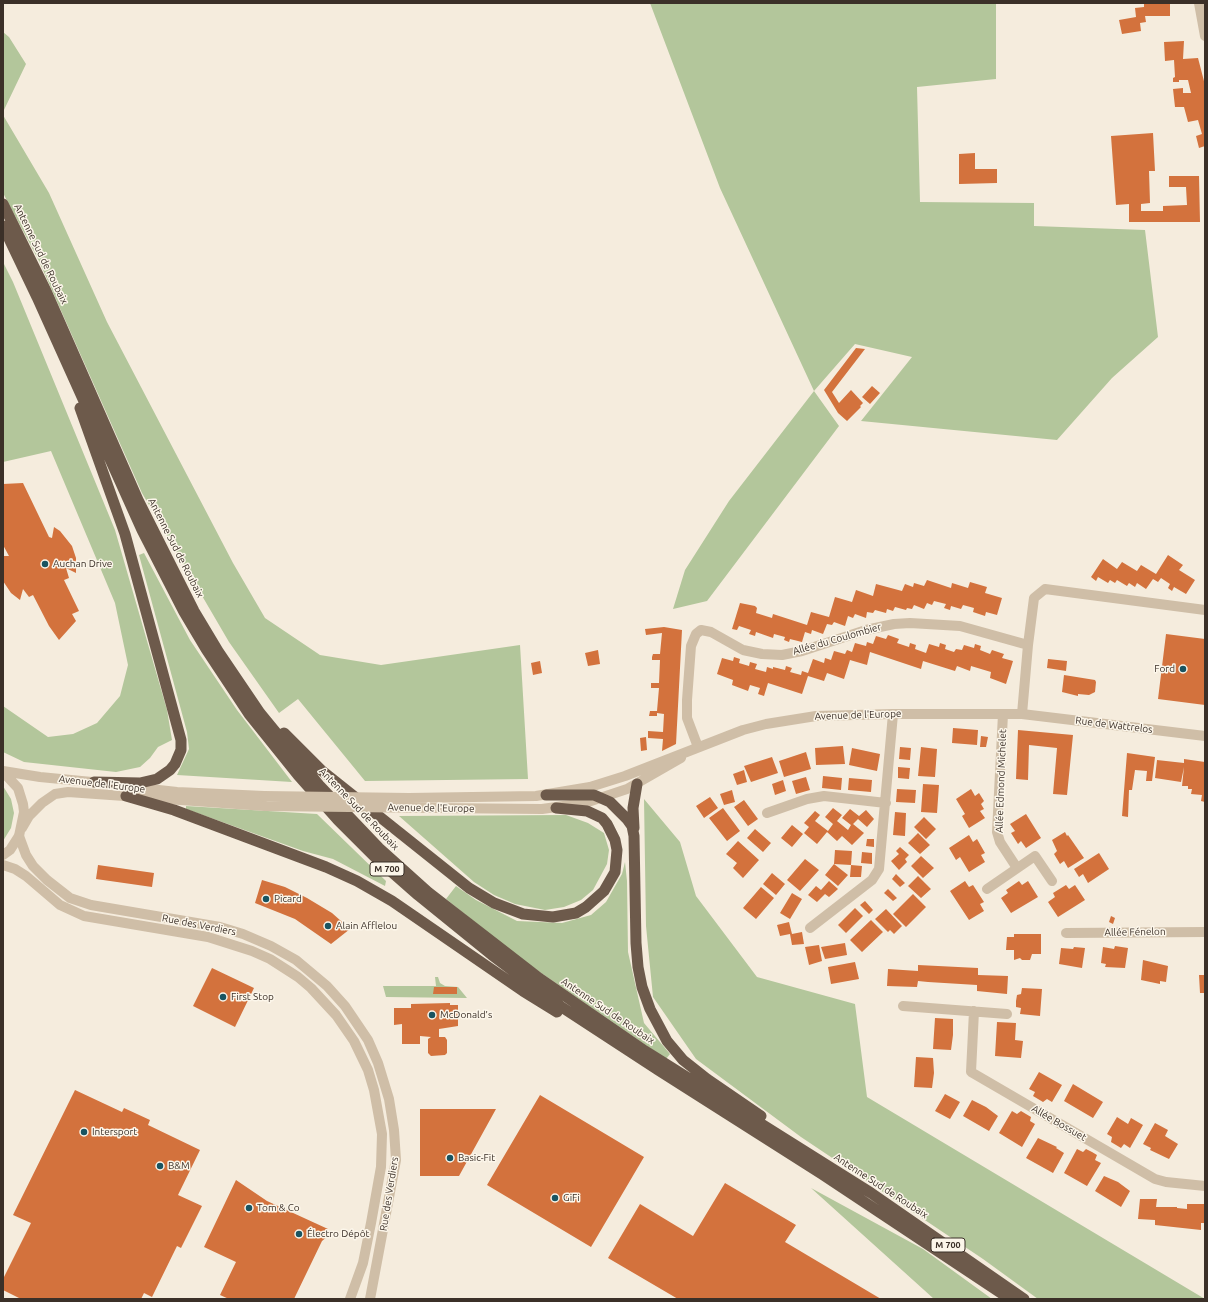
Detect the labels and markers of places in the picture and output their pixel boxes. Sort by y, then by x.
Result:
place label: Auchan Drive [53,558,112,570]
marker: Auchan Drive [40,559,50,569]
place label: Ford [1154,663,1175,675]
marker: Ford [1178,664,1188,674]
place label: Picard [274,893,302,905]
marker: Picard [261,894,271,904]
place label: Alain Afflelou [336,920,397,932]
marker: Alain Afflelou [323,921,333,931]
place label: First Stop [231,991,274,1003]
marker: First Stop [218,992,228,1002]
place label: McDonald's [440,1009,492,1021]
marker: McDonald's [427,1010,437,1020]
place label: Intersport [92,1126,137,1138]
marker: Intersport [79,1127,89,1137]
place label: Basic-Fit [458,1152,495,1164]
marker: Basic-Fit [445,1153,455,1163]
place label: B&M [168,1160,190,1172]
marker: B&M [155,1161,165,1171]
place label: GiFi [563,1192,580,1204]
marker: GiFi [550,1193,560,1203]
place label: Tom & Co [257,1202,300,1214]
marker: Tom & Co [244,1203,254,1213]
place label: Électro Dépôt [307,1228,369,1240]
marker: Électro Dépôt [294,1229,304,1239]

